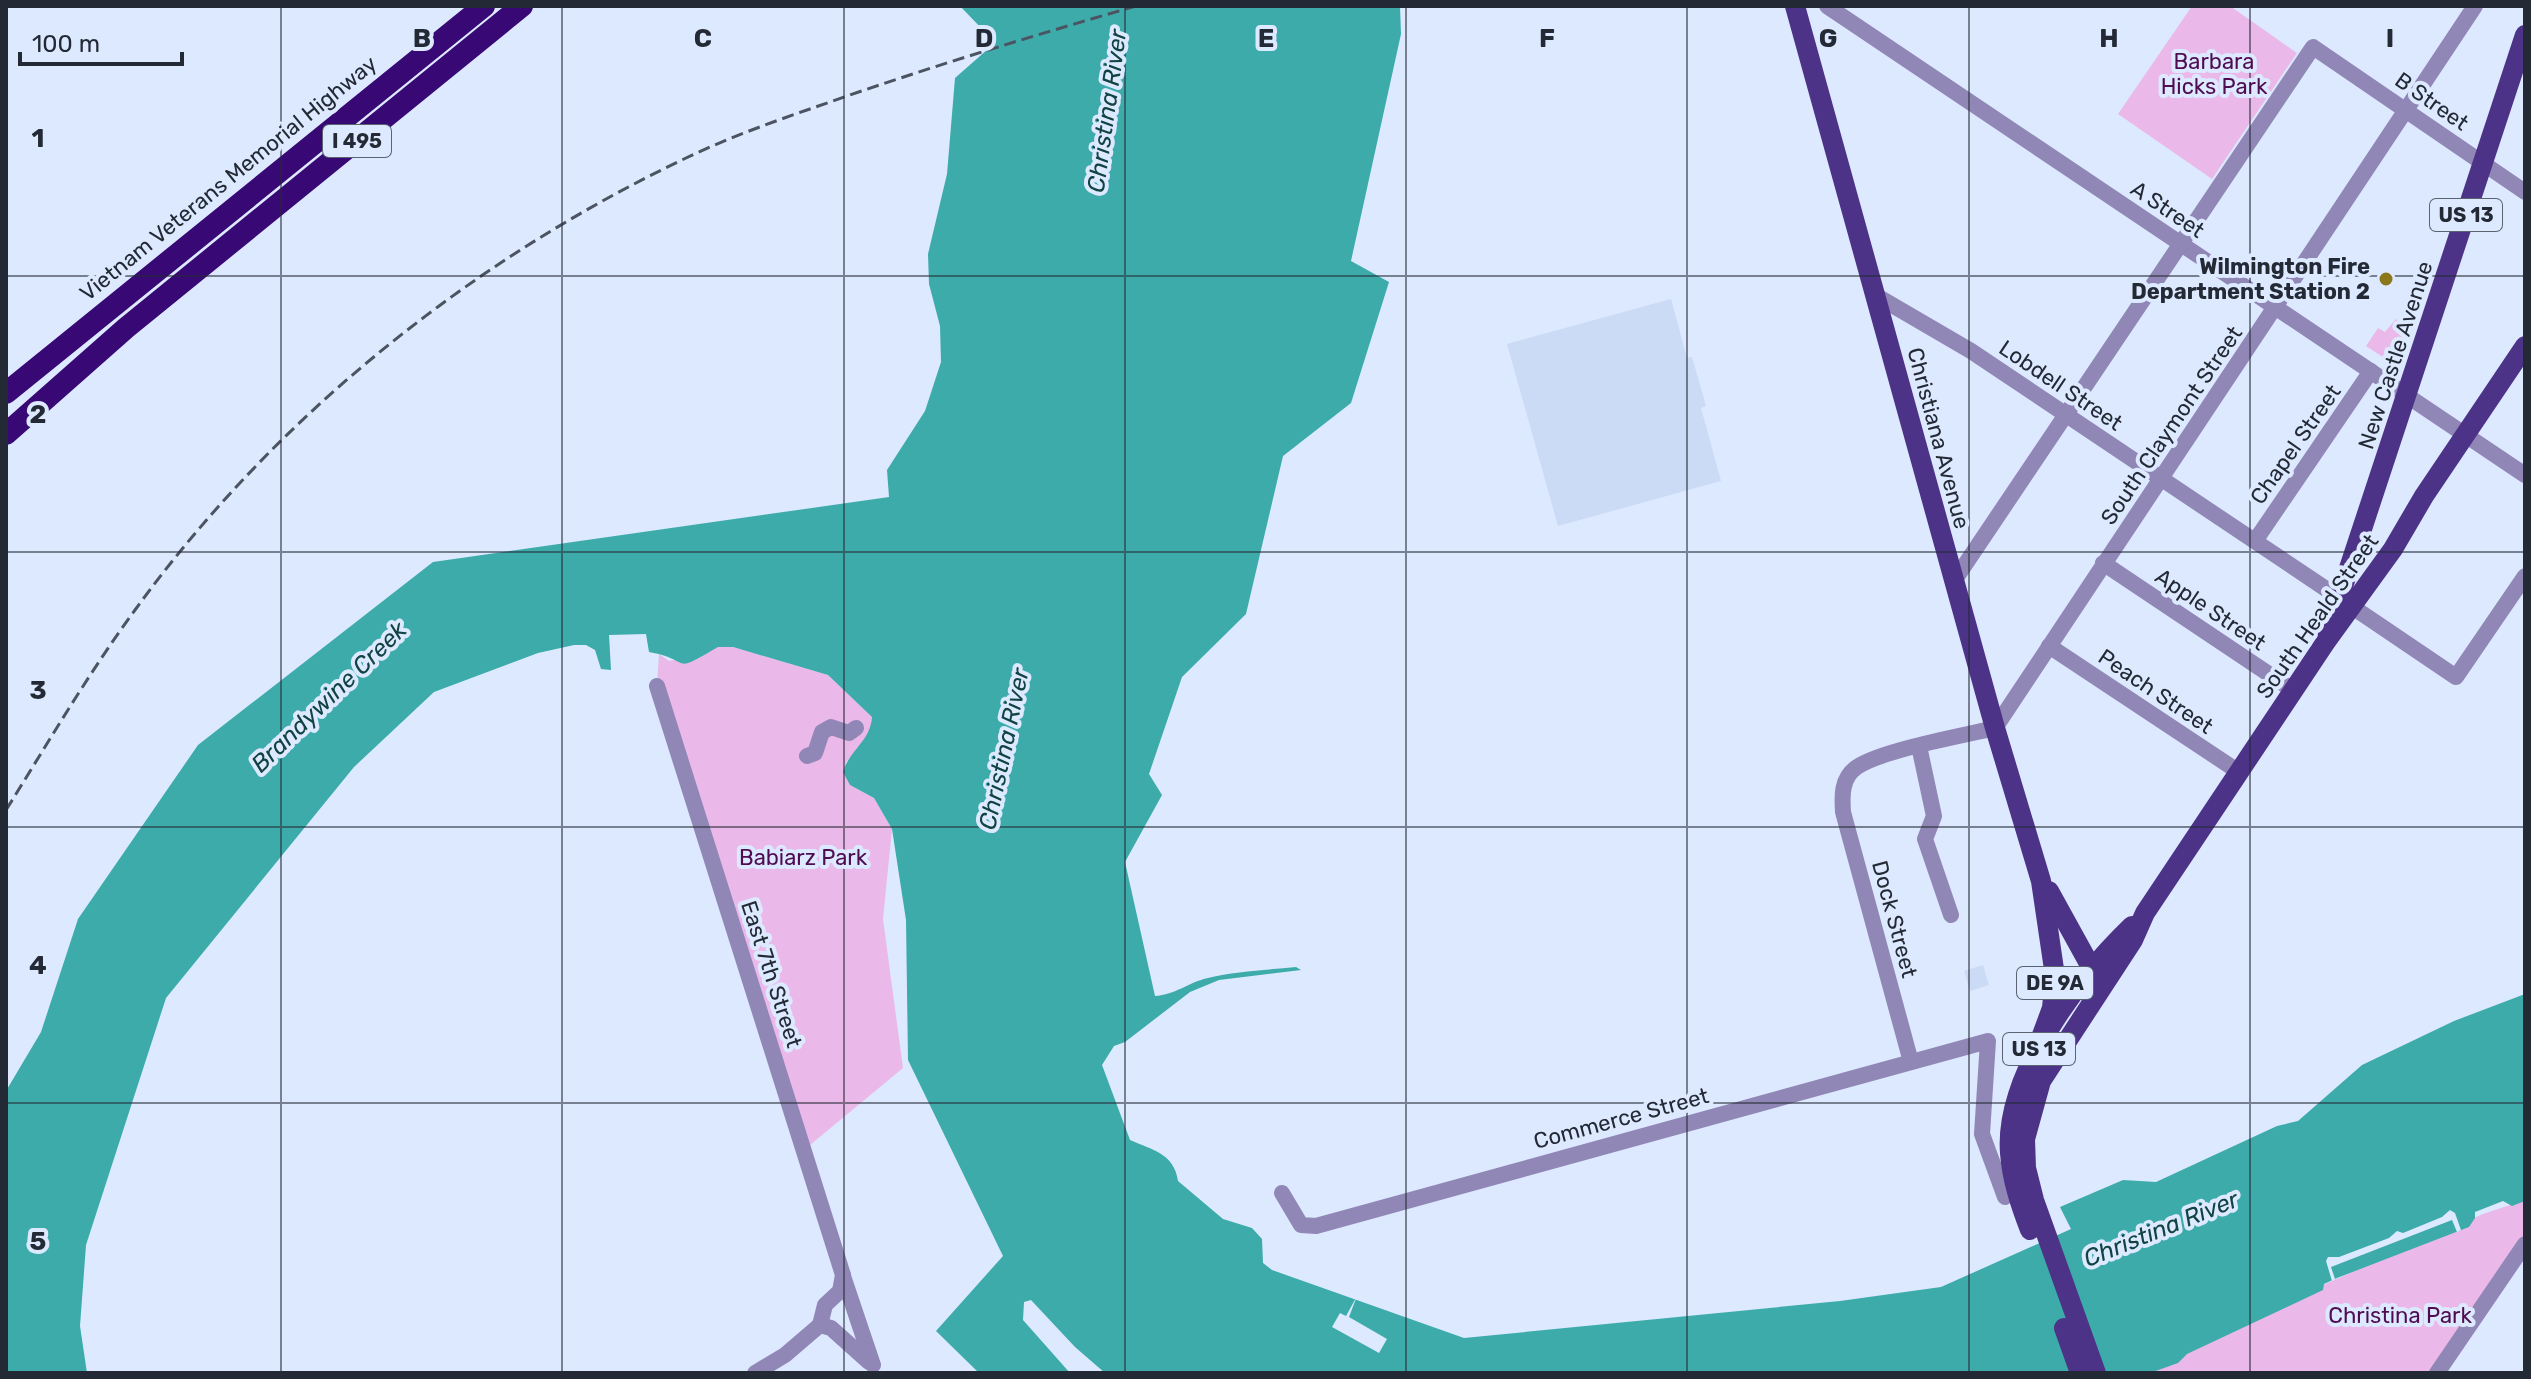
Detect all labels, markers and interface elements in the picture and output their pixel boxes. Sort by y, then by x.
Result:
scale bar [20,16,182,66]
text: B [413,23,431,54]
text: C [694,23,712,54]
text: D [975,23,993,54]
text: E [1258,23,1274,54]
text: F [1539,23,1555,54]
text: G [1819,23,1837,54]
text: H [2099,23,2119,54]
text: I [2386,23,2394,54]
water label: Christina River [1082,27,1132,194]
text: 100 m [32,30,100,58]
park label: Barbara Hicks Park [2161,48,2268,100]
street label: Vietnam Veterans Memorial Highway [74,50,382,307]
street label: B Street [2390,66,2474,137]
text: 1 [32,123,44,154]
road number: I 495 [323,125,391,157]
street label: A Street [2126,175,2210,244]
road number: US 13 [2430,199,2502,231]
place label: Wilmington Fire Department Station 2 [2131,253,2370,305]
street label: New Castle Avenue [2352,258,2439,453]
marker: Wilmington Fire Department Station 2 [2377,270,2395,288]
street label: South Claymont Street [2095,320,2248,530]
street label: Lobdell Street [1994,334,2128,437]
street label: Christiana Avenue [1901,345,1976,532]
street label: Chapel Street [2244,379,2347,509]
text: 2 [30,399,46,430]
street label: South Heald Street [2251,529,2384,704]
street label: Apple Street [2150,563,2272,657]
water label: Brandywine Creek [246,615,413,778]
street label: Peach Street [2093,643,2219,740]
water label: Christina River [973,665,1035,832]
text: 3 [29,675,47,706]
park label: Babiarz Park [739,844,868,871]
street label: Dock Street [1866,858,1923,981]
street label: East 7th Street [735,897,808,1051]
text: 4 [29,950,47,981]
road number: DE 9A [2017,967,2093,999]
road number: US 13 [2003,1033,2075,1065]
street label: Commerce Street [1531,1082,1712,1155]
water label: Christina River [2080,1185,2243,1273]
text: 5 [30,1226,46,1257]
park label: Christina Park [2328,1302,2472,1329]

